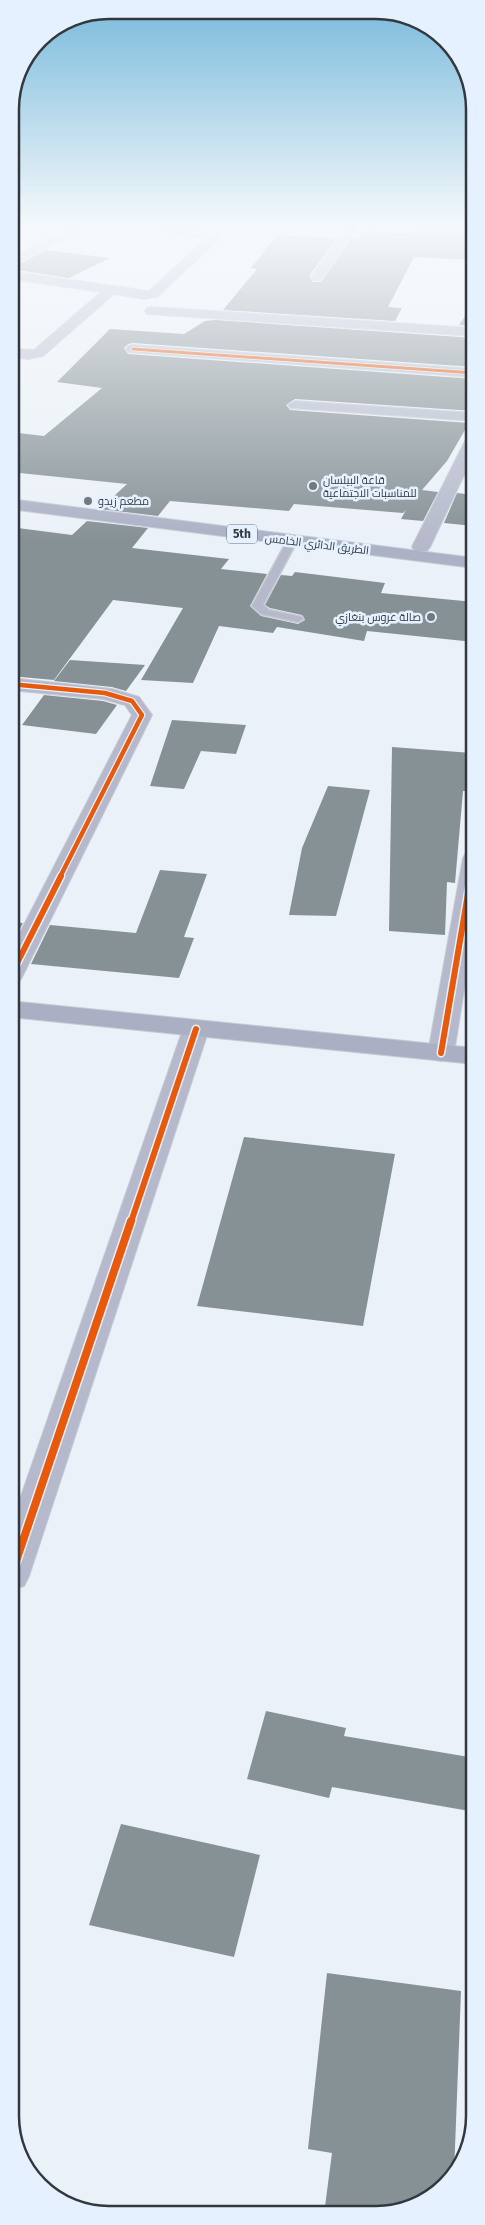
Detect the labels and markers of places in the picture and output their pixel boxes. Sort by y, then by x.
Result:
place label: قاعة البيلسان للمناسبات الاجتماعية [323,474,417,500]
marker: قاعة البيلسان للمناسبات الاجتماعية [307,480,319,492]
marker: مطعم زيدو [82,495,94,507]
place label: مطعم زيدو [98,495,149,509]
place label: صالة عروس بنغازي [335,611,421,626]
marker: صالة عروس بنغازي [425,611,437,623]

